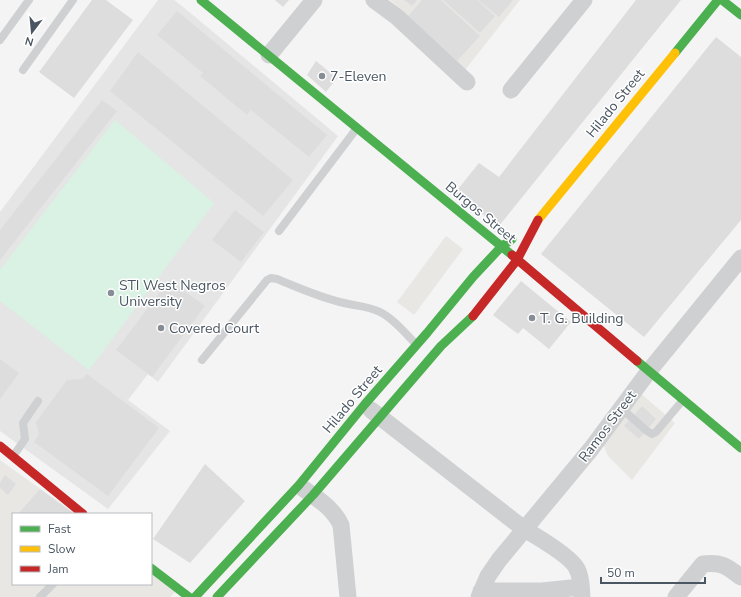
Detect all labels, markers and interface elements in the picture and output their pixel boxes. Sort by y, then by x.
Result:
north arrow [12,12,52,52]
text: N [23,33,35,49]
street label: Hilado Street [582,65,649,142]
place label: 7-Eleven [330,67,386,86]
marker: 7-Eleven [317,71,327,81]
street label: Burgos Street [441,177,520,248]
place label: STI West Negros University [119,276,226,311]
marker: STI West Negros University [106,288,116,298]
place label: T. G. Building [540,309,624,328]
marker: T. G. Building [527,313,537,323]
place label: Covered Court [169,319,259,338]
marker: Covered Court [156,323,166,333]
street label: Hilado Street [318,361,386,437]
street label: Ramos Street [574,387,641,466]
legend [12,513,152,585]
text: Fast [48,521,71,537]
text: Slow [48,541,76,557]
scale bar [601,559,705,585]
text: Jam [47,561,69,577]
text: 50 m [607,565,635,581]

